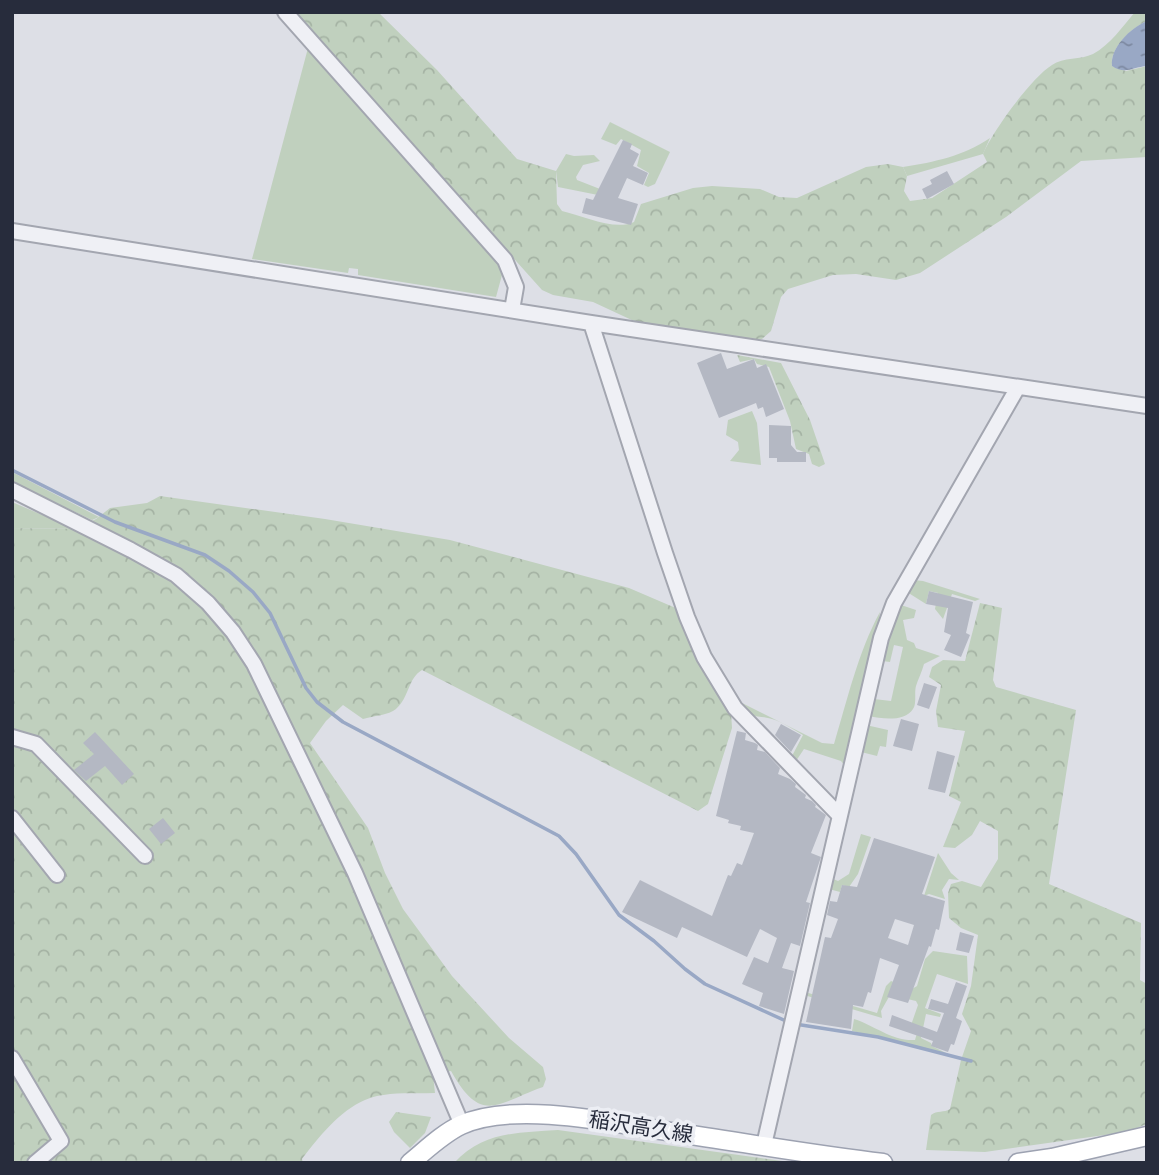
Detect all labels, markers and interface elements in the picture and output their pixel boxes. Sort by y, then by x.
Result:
street label: 稲沢高久線 [587,1104,695,1150]

